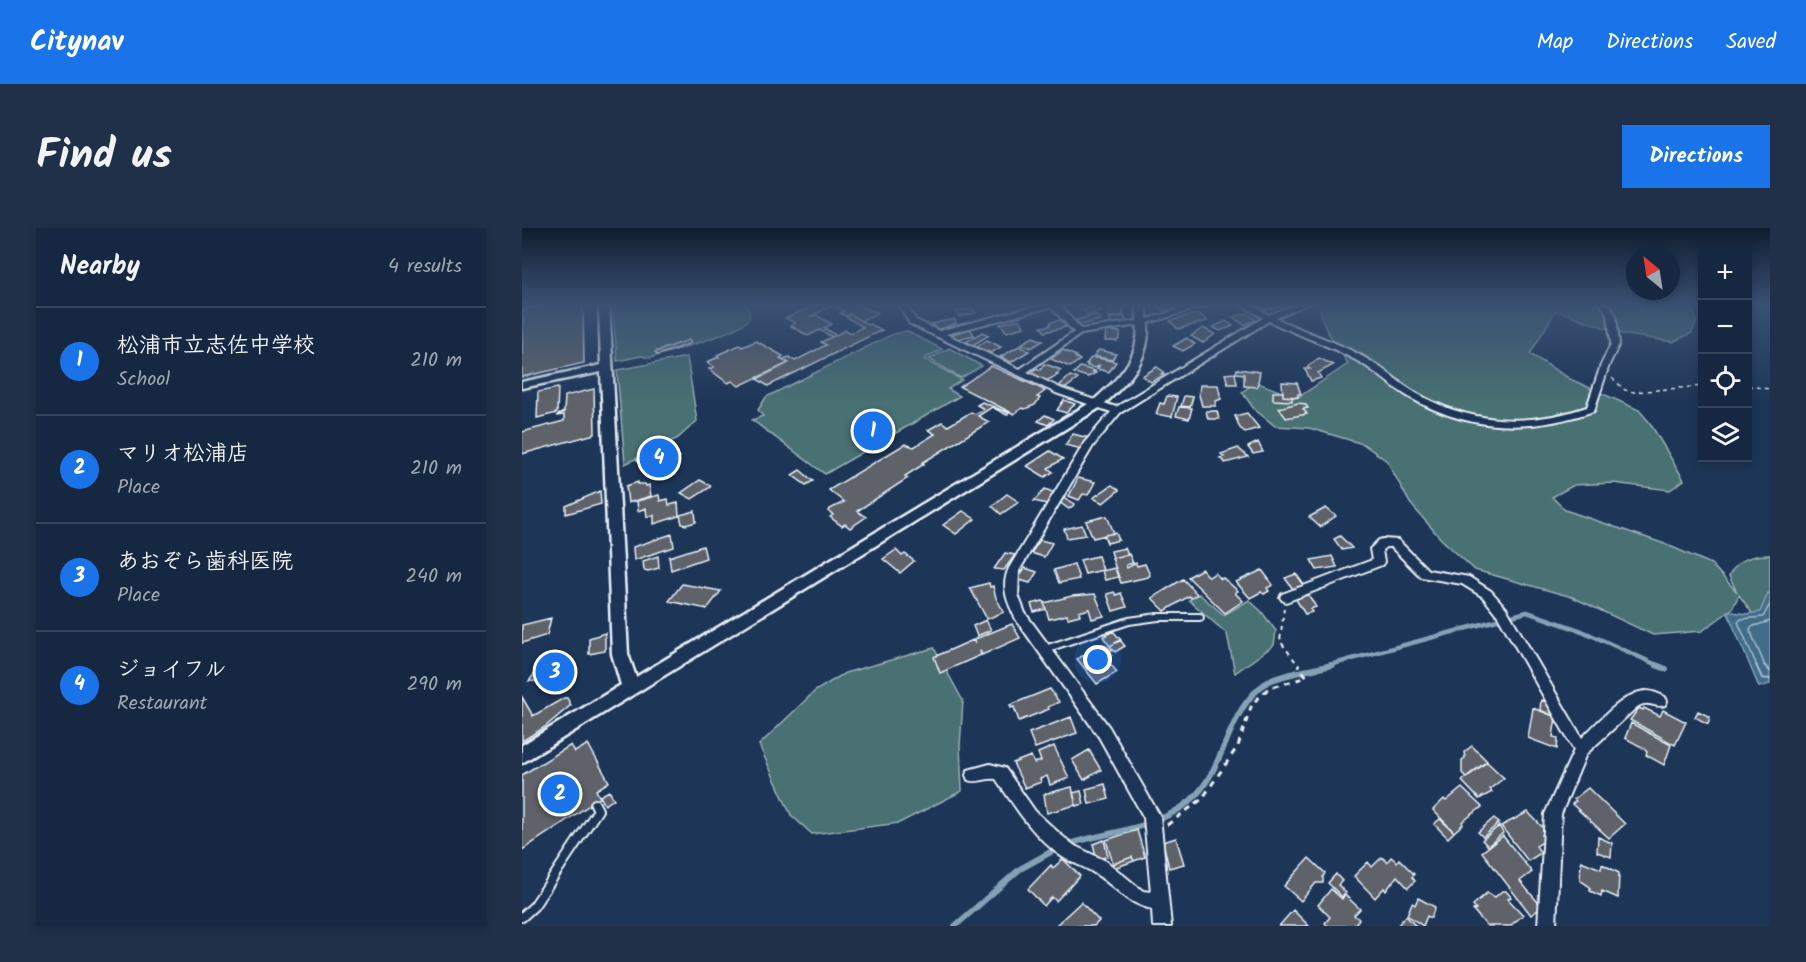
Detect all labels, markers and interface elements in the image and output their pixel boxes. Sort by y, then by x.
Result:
text: Citynav [30,20,123,65]
text: Map [1537,26,1573,59]
text: Directions [1606,26,1693,59]
text: Saved [1726,26,1776,59]
text: Find us [36,123,172,190]
button: Directions [1622,125,1770,188]
text: Nearby [60,246,140,288]
north arrow [1626,246,1680,300]
map controls [1698,246,1752,462]
button: + [1698,246,1752,300]
text: 4 results [388,251,462,283]
button: − [1698,300,1752,354]
text: 松浦市立志佐中学校 [117,329,315,364]
text: 1 [76,345,83,377]
text: 210 m [410,345,462,377]
button: locate [1698,354,1752,408]
text: School [117,364,170,396]
pin: 1 [854,408,892,454]
button: layers [1698,408,1752,462]
pin: 4 [640,436,678,480]
text: マリオ松浦店 [117,437,249,472]
text: 2 [74,453,85,485]
text: 210 m [410,453,462,485]
text: Place [117,472,160,504]
text: あおぞら歯科医院 [117,545,293,580]
text: 3 [74,561,85,593]
text: 240 m [405,561,462,593]
text: Place [117,580,160,612]
your location [1083,645,1112,674]
pin: 3 [536,650,574,694]
text: ジョイフル [117,653,227,688]
text: 4 [74,669,85,701]
text: 290 m [407,669,462,701]
text: Restaurant [117,688,207,720]
pin: 2 [540,772,579,816]

